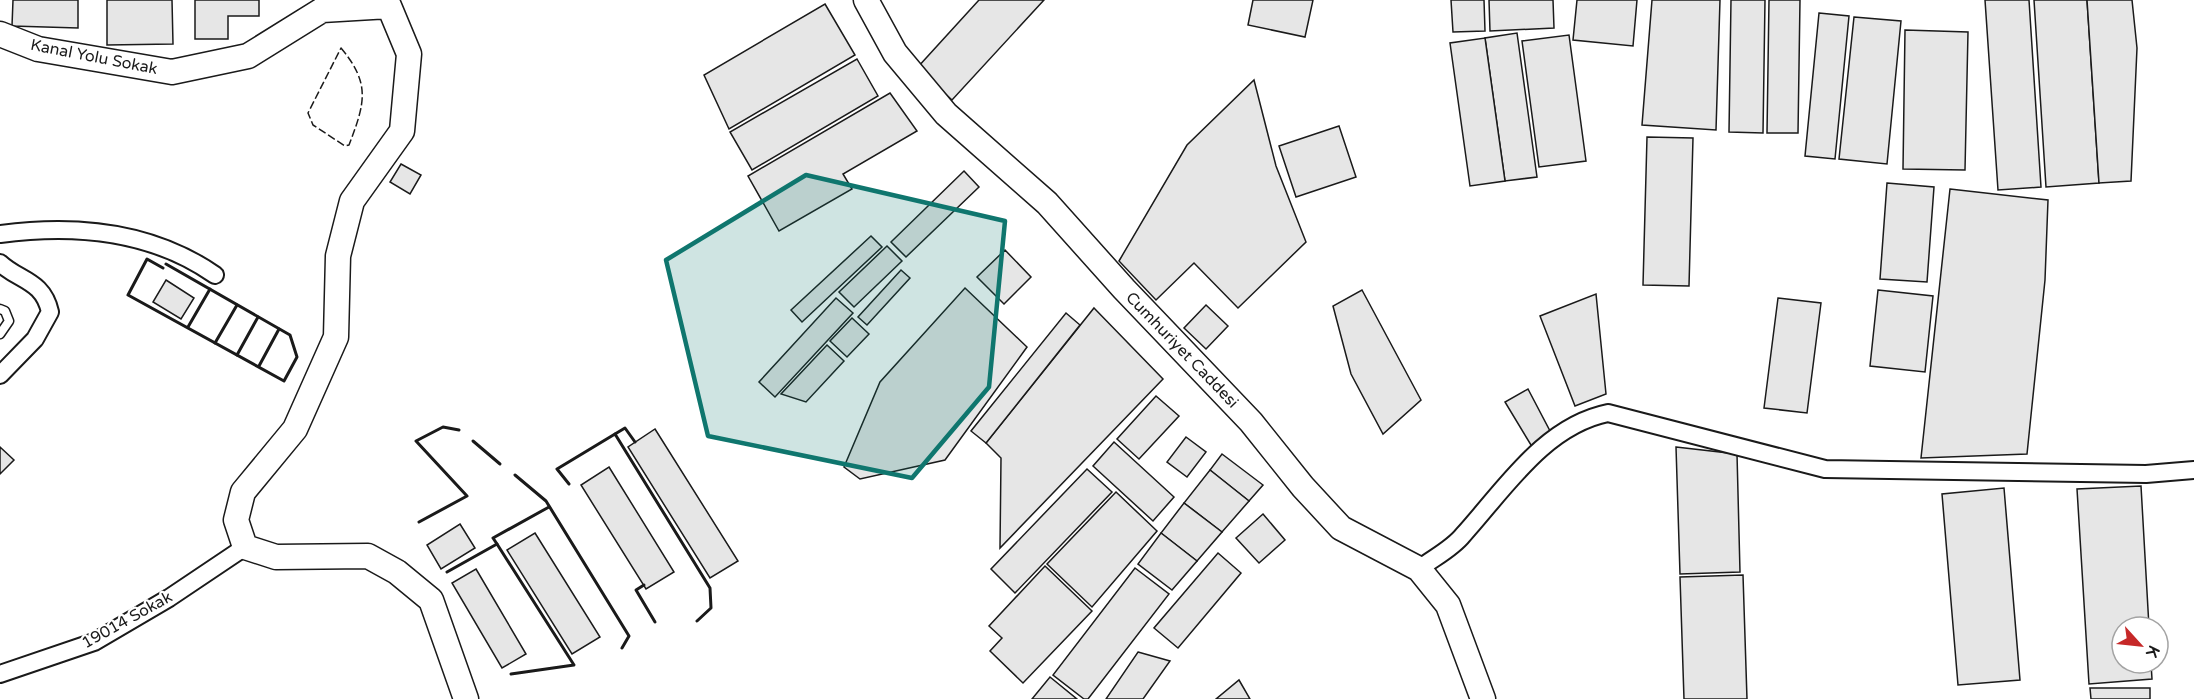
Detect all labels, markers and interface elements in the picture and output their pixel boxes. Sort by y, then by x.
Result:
street label: Kanal Yolu Sokak [29,35,160,79]
street label: Cumhuriyet Caddesi [1121,288,1243,412]
street label: 19014 Sokak [78,587,176,653]
north arrow [2110,615,2170,675]
text: K [2141,642,2164,661]

